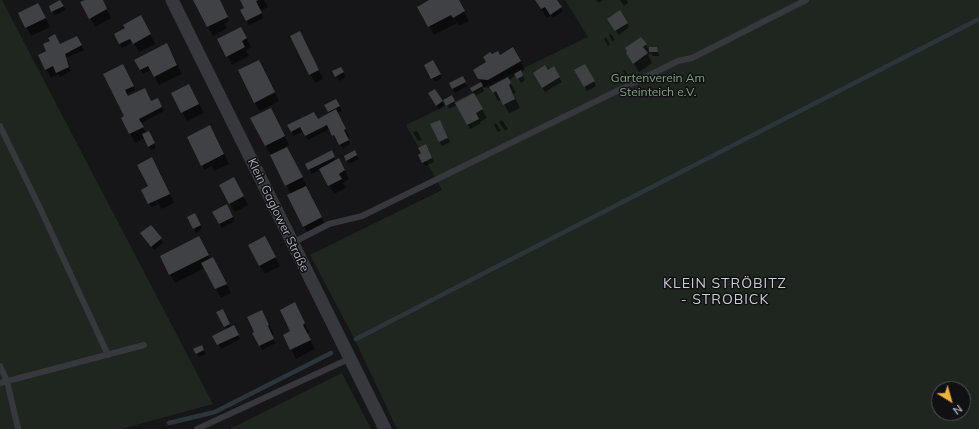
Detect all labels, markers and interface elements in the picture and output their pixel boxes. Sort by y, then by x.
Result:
park label: Gartenverein Am Steinteich e.V. [611,71,705,99]
street label: Klein Gaglower Straße [244,156,312,274]
district label: KLEIN STRÖBITZ - STROBICK [663,276,787,308]
north arrow [931,381,971,421]
text: N [950,402,965,418]

